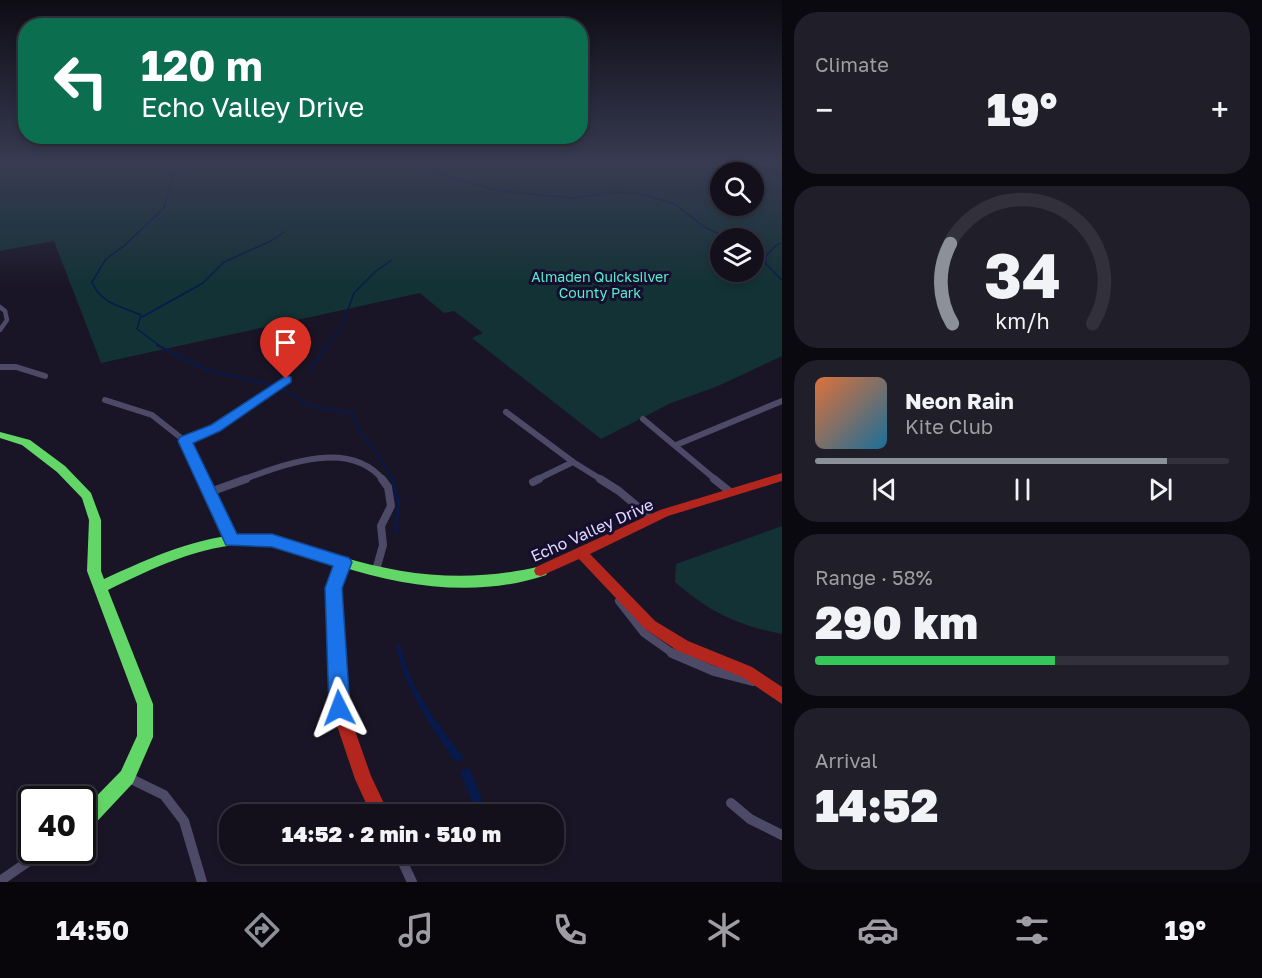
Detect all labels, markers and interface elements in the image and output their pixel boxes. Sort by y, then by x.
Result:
text: 120 m [141,40,263,90]
icon: left [42,42,120,120]
text: Climate [815,52,889,76]
text: 19° [987,82,1057,136]
text: − [815,90,833,129]
text: + [1211,90,1229,129]
text: Echo Valley Drive [141,91,364,123]
map controls [710,162,764,282]
button: search [710,162,764,216]
button: layers [710,228,764,282]
text: 34 [983,237,1061,312]
park label: Almaden Quicksilver County Park [531,268,669,301]
text: km/h [995,308,1049,334]
pin [260,317,311,379]
icon: arrive [269,326,302,359]
text: Neon Rain [905,387,1014,414]
text: Kite Club [905,414,993,438]
icon: previous [868,473,901,506]
icon: pause [1006,473,1039,506]
icon: next [1144,473,1177,506]
street label: Echo Valley Drive [528,494,656,566]
text: Range · 58% [815,565,933,589]
text: 290 km [815,595,978,649]
position arrow [307,676,371,740]
text: Arrival [815,748,878,772]
text: 14:52 [815,778,938,832]
speed limit sign: 40 [18,786,96,864]
text: 14:52 · 2 min · 510 m [282,820,501,847]
icon: directions [241,909,283,951]
icon: music [395,909,437,951]
icon: phone [549,909,591,951]
icon: climate [703,909,745,951]
icon: car [857,909,899,951]
icon: filters [1011,909,1053,951]
text: 14:50 [56,914,129,946]
text: 19° [1164,914,1206,946]

